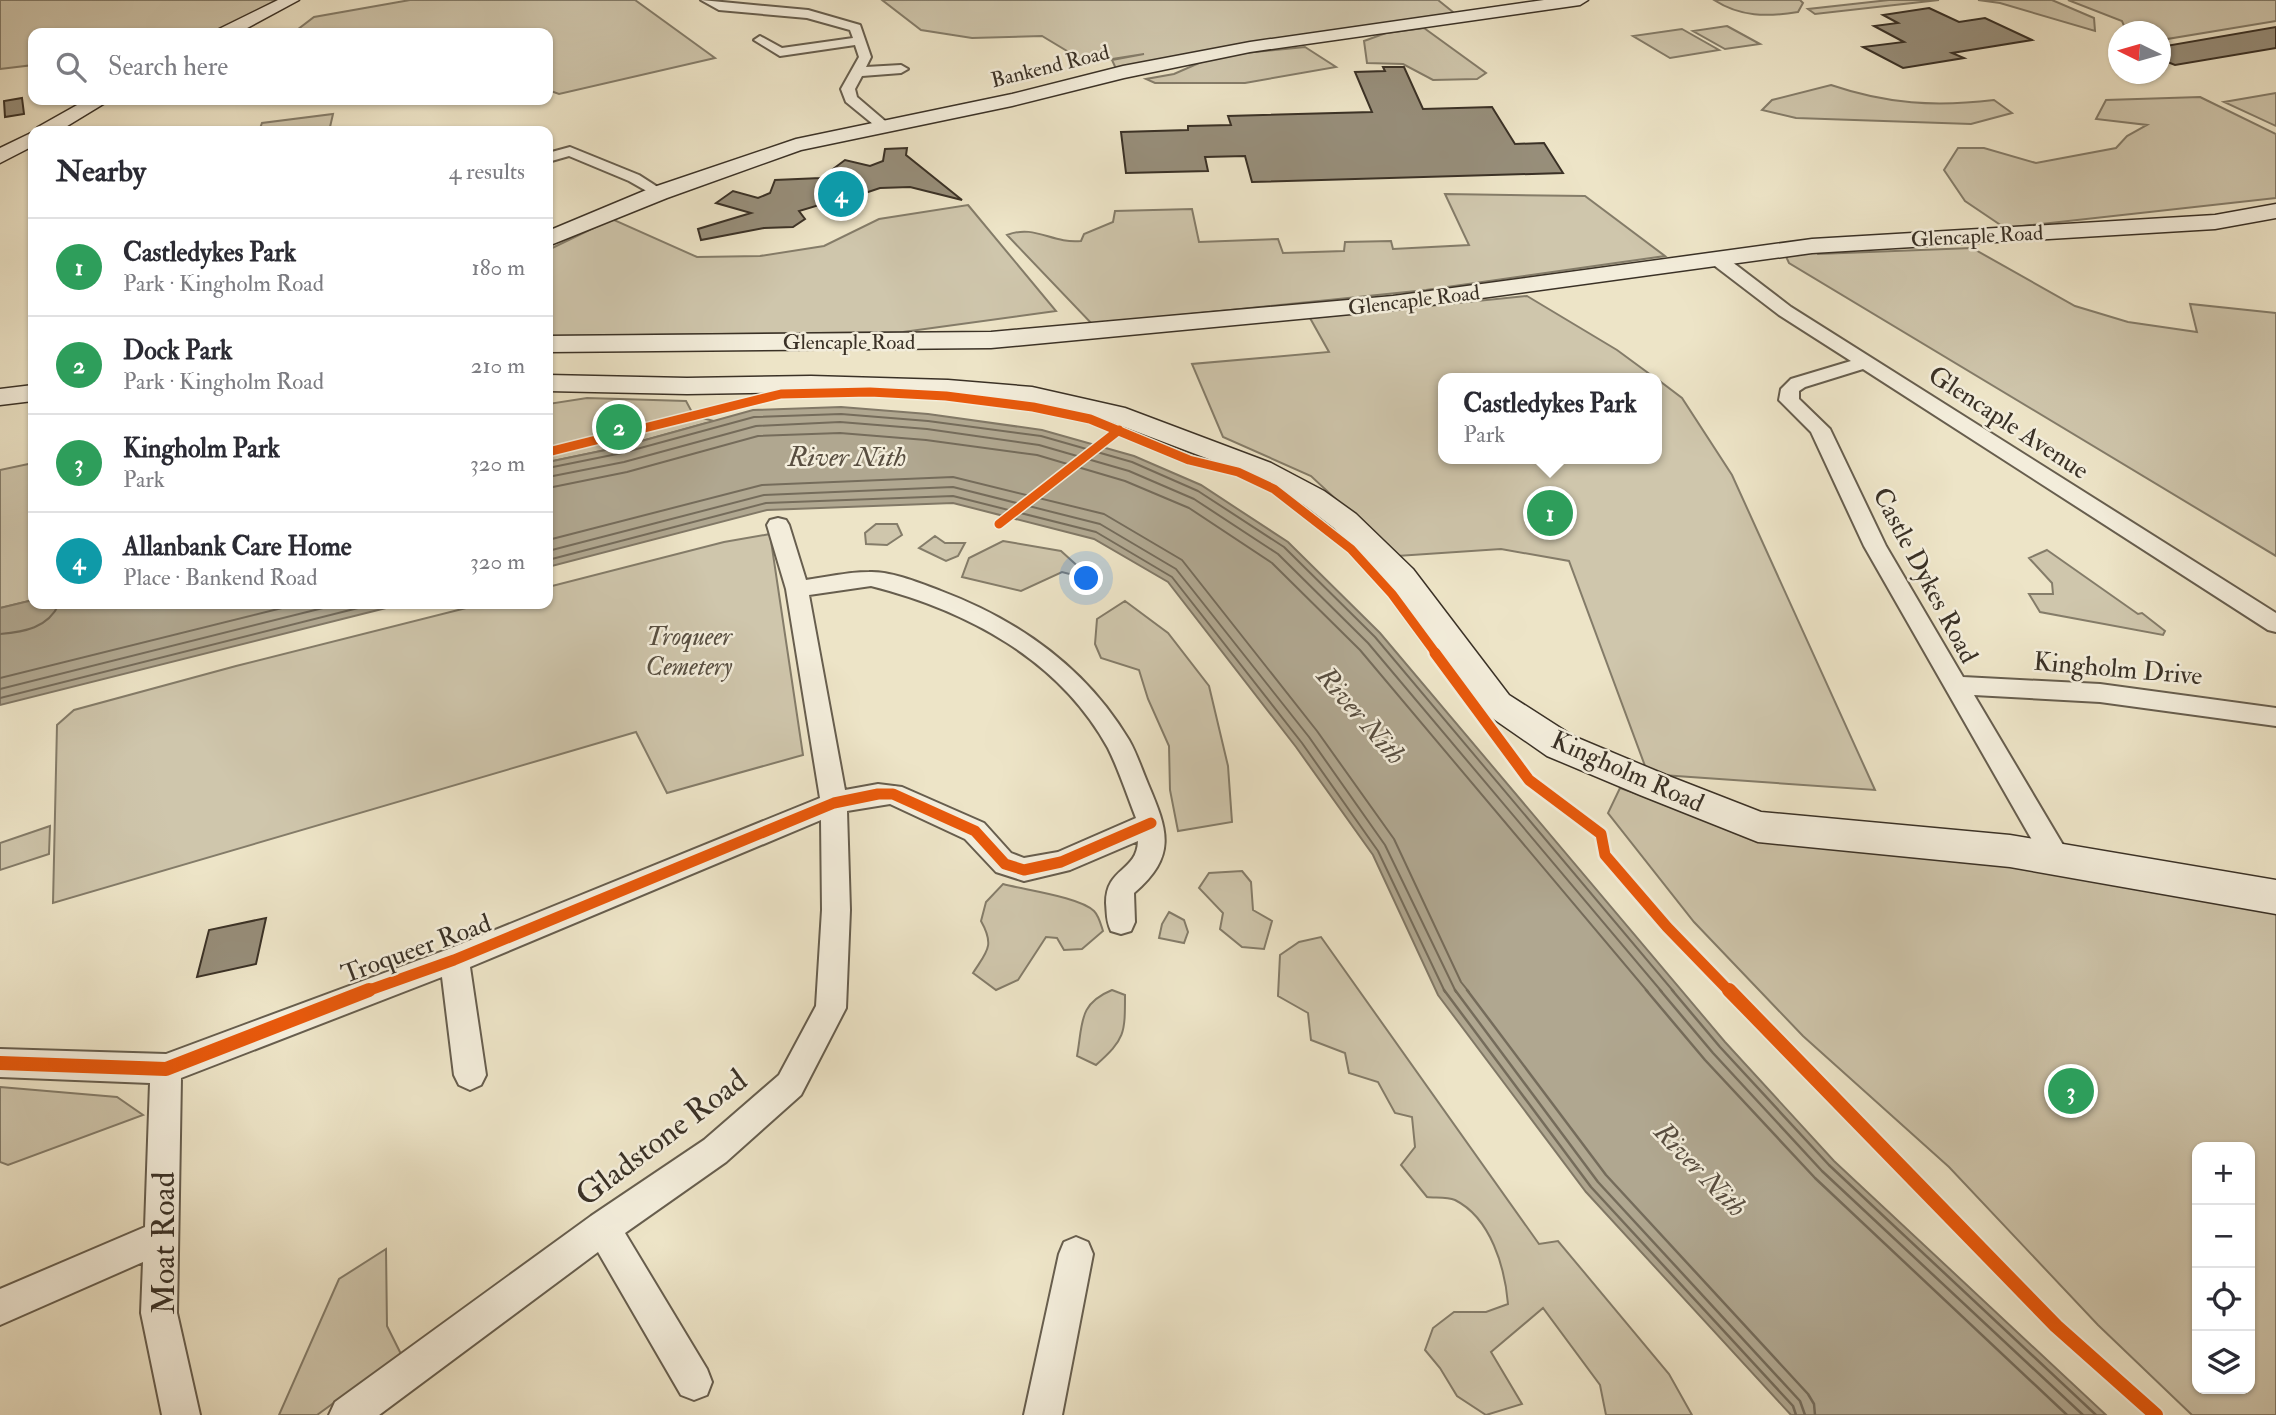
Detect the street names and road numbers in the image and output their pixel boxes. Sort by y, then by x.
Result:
street label: Bankend Road [988,39,1113,94]
street label: Glencaple Road [1910,220,2045,253]
street label: Glencaple Road [1347,279,1482,322]
street label: Glencaple Road [783,329,916,356]
street label: Glencaple Avenue [1922,359,2095,488]
street label: Castle Dykes Road [1865,482,1985,669]
street label: Kingholm Drive [2032,646,2204,692]
street label: Kingholm Road [1546,724,1709,820]
street label: Troqueer Road [337,907,496,991]
street label: Gladstone Road [568,1060,755,1215]
street label: Moat Road [144,1171,184,1314]

